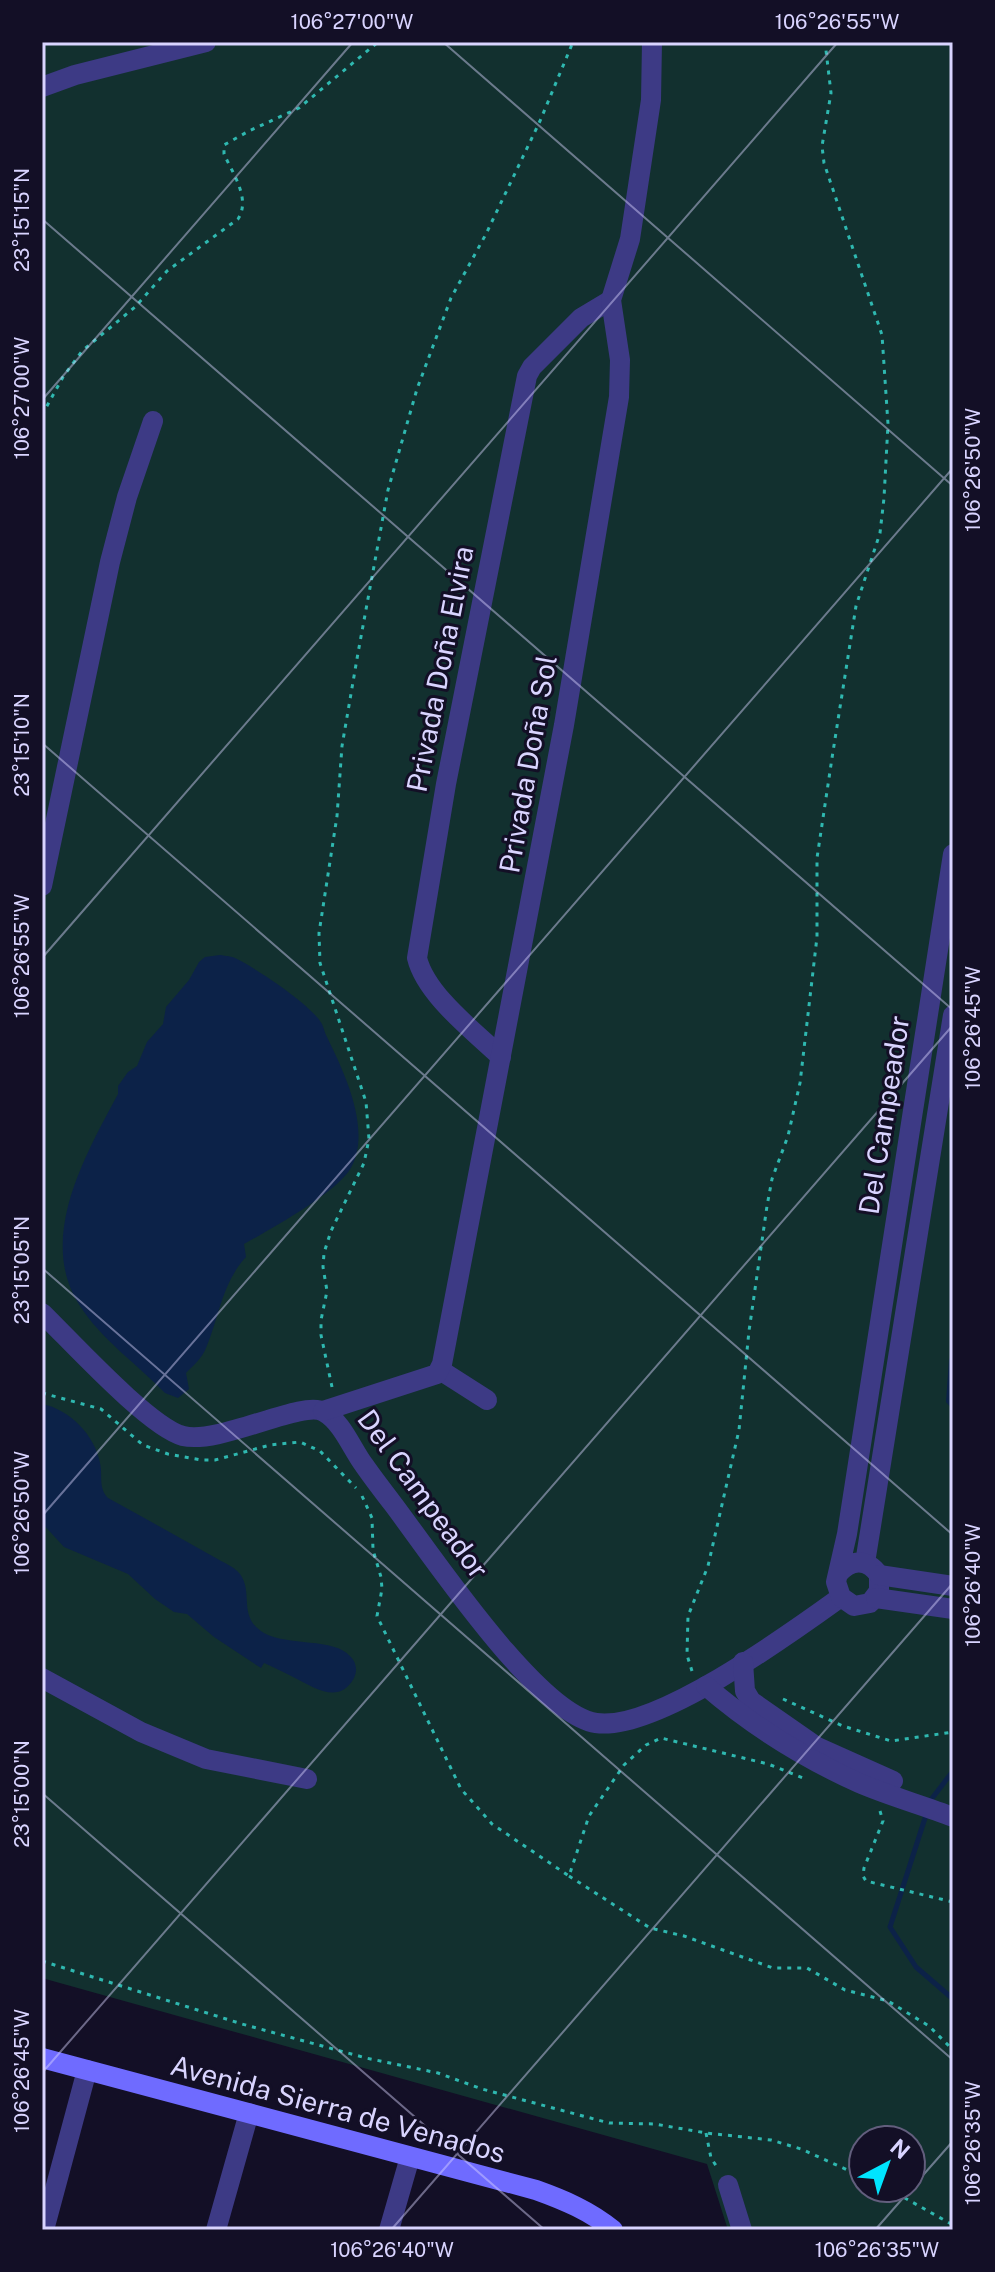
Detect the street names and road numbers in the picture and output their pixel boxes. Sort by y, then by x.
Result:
street label: Privada Doña Elvira [399,543,480,795]
street label: Privada Doña Sol [492,652,563,875]
street label: Del Campeador [852,1013,916,1217]
street label: Del Campeador [351,1403,496,1585]
street label: Avenida Sierra de Venados [167,2048,509,2169]

